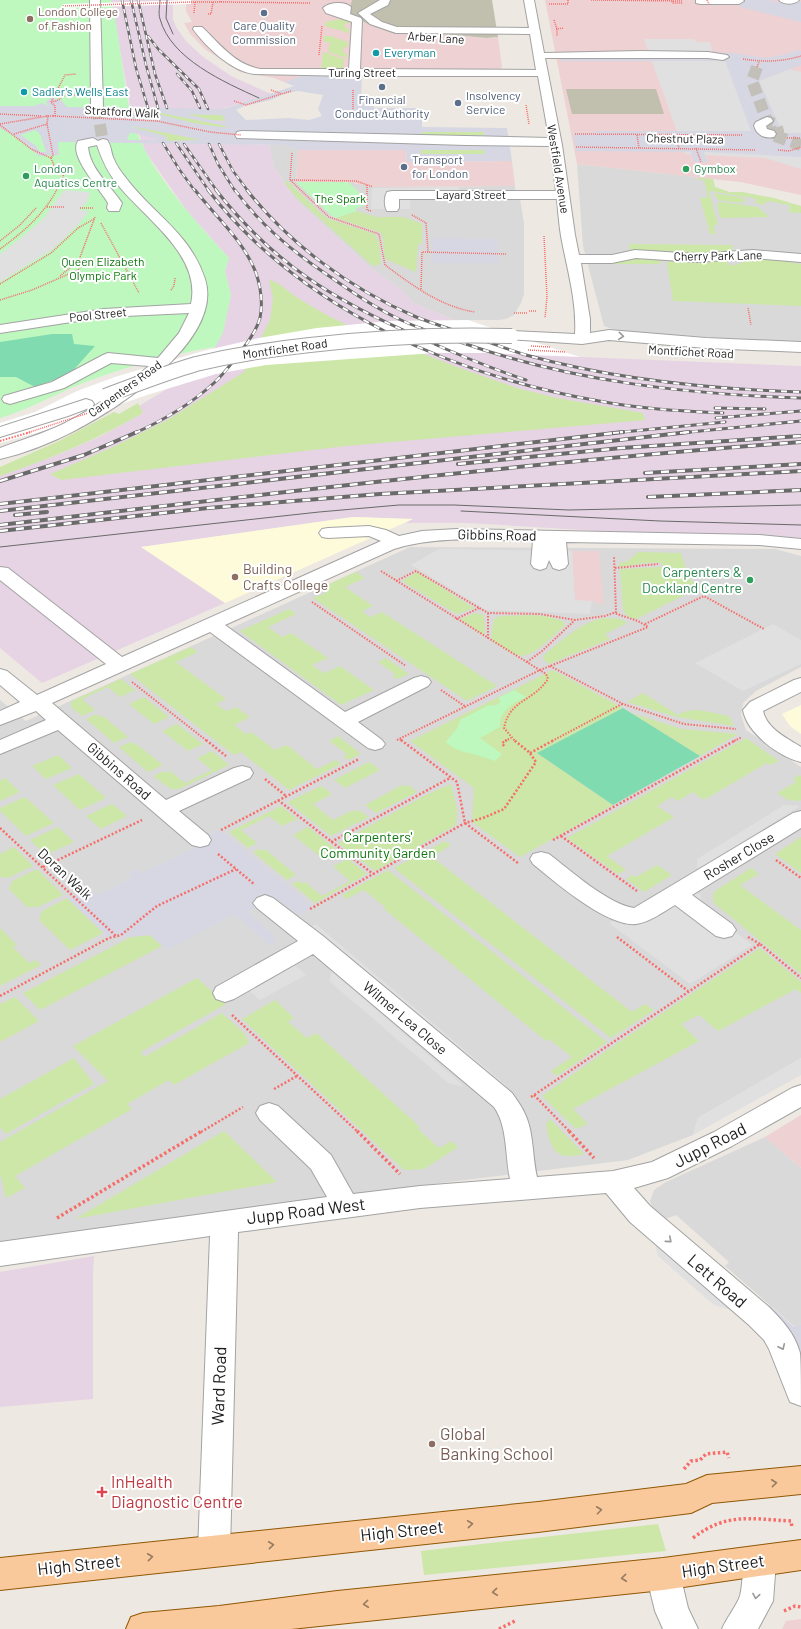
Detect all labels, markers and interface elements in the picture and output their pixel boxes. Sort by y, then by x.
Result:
place label: London College of Fashion [38,4,118,32]
marker: Care Quality Commission [259,8,269,18]
marker: London College of Fashion [25,14,35,24]
place label: Care Quality Commission [232,18,296,46]
street label: Arber Lane [407,28,465,46]
place label: Everyman [384,45,436,59]
marker: Everyman [371,48,381,58]
street label: Turing Street [328,65,396,79]
marker: Financial Conduct Authority [377,82,387,92]
place label: Sadler's Wells East [32,84,129,98]
marker: Sadler's Wells East [19,87,29,97]
place label: Insolvency Service [466,88,521,116]
place label: Financial Conduct Authority [335,92,430,120]
marker: Insolvency Service [453,98,463,108]
street label: Stratford Walk [84,102,160,120]
street label: Westfield Avenue [545,123,573,214]
street label: Chestnut Plaza [646,130,724,146]
place label: Transport for London [412,152,468,180]
place label: London Aquatics Centre [34,161,117,189]
place label: Gymbox [694,161,736,175]
marker: Transport for London [399,162,409,172]
marker: Gymbox [681,164,691,174]
marker: London Aquatics Centre [21,171,31,181]
street label: Layard Street [436,187,506,201]
park label: The Spark [314,191,366,205]
street label: Cherry Park Lane [673,247,762,263]
park label: Queen Elizabeth Olympic Park [61,254,145,282]
street label: Pool Street [68,304,127,324]
one-way arrow [618,332,624,341]
street label: Montfichet Road [242,335,328,361]
street label: Montfichet Road [648,342,734,360]
street label: Carpenters Road [85,357,164,419]
street label: Gibbins Road [457,525,537,544]
place label: Building Crafts College [243,560,328,593]
place label: Carpenters & Dockland Centre [642,563,742,596]
marker: Building Crafts College [230,572,240,582]
marker: Carpenters & Dockland Centre [745,575,755,585]
street label: Gibbins Road [84,738,155,803]
park label: Carpenters' Community Garden [320,828,436,861]
street label: Rosher Close [700,828,777,883]
street label: Doran Walk [35,844,96,903]
street label: Wilmer Lea Close [360,977,451,1058]
street label: Jupp Road [670,1117,749,1171]
street label: Jupp Road West [245,1193,366,1227]
one-way arrow [665,1235,672,1242]
street label: Lett Road [684,1249,751,1311]
one-way arrow [777,1342,785,1350]
street label: Ward Road [207,1346,229,1426]
place label: Global Banking School [440,1423,553,1463]
marker: Global Banking School [427,1439,437,1449]
place label: InHealth Diagnostic Centre [111,1471,243,1511]
one-way arrow [771,1478,777,1487]
marker: InHealth Diagnostic Centre [96,1486,108,1498]
one-way arrow [596,1505,602,1514]
street label: High Street [359,1516,444,1544]
one-way arrow [467,1520,473,1529]
one-way arrow [268,1541,274,1550]
street label: High Street [680,1549,766,1581]
street label: High Street [36,1550,121,1578]
one-way arrow [147,1553,153,1562]
one-way arrow [621,1574,627,1583]
one-way arrow [492,1587,498,1596]
one-way arrow [752,1593,761,1599]
one-way arrow [363,1599,369,1608]

